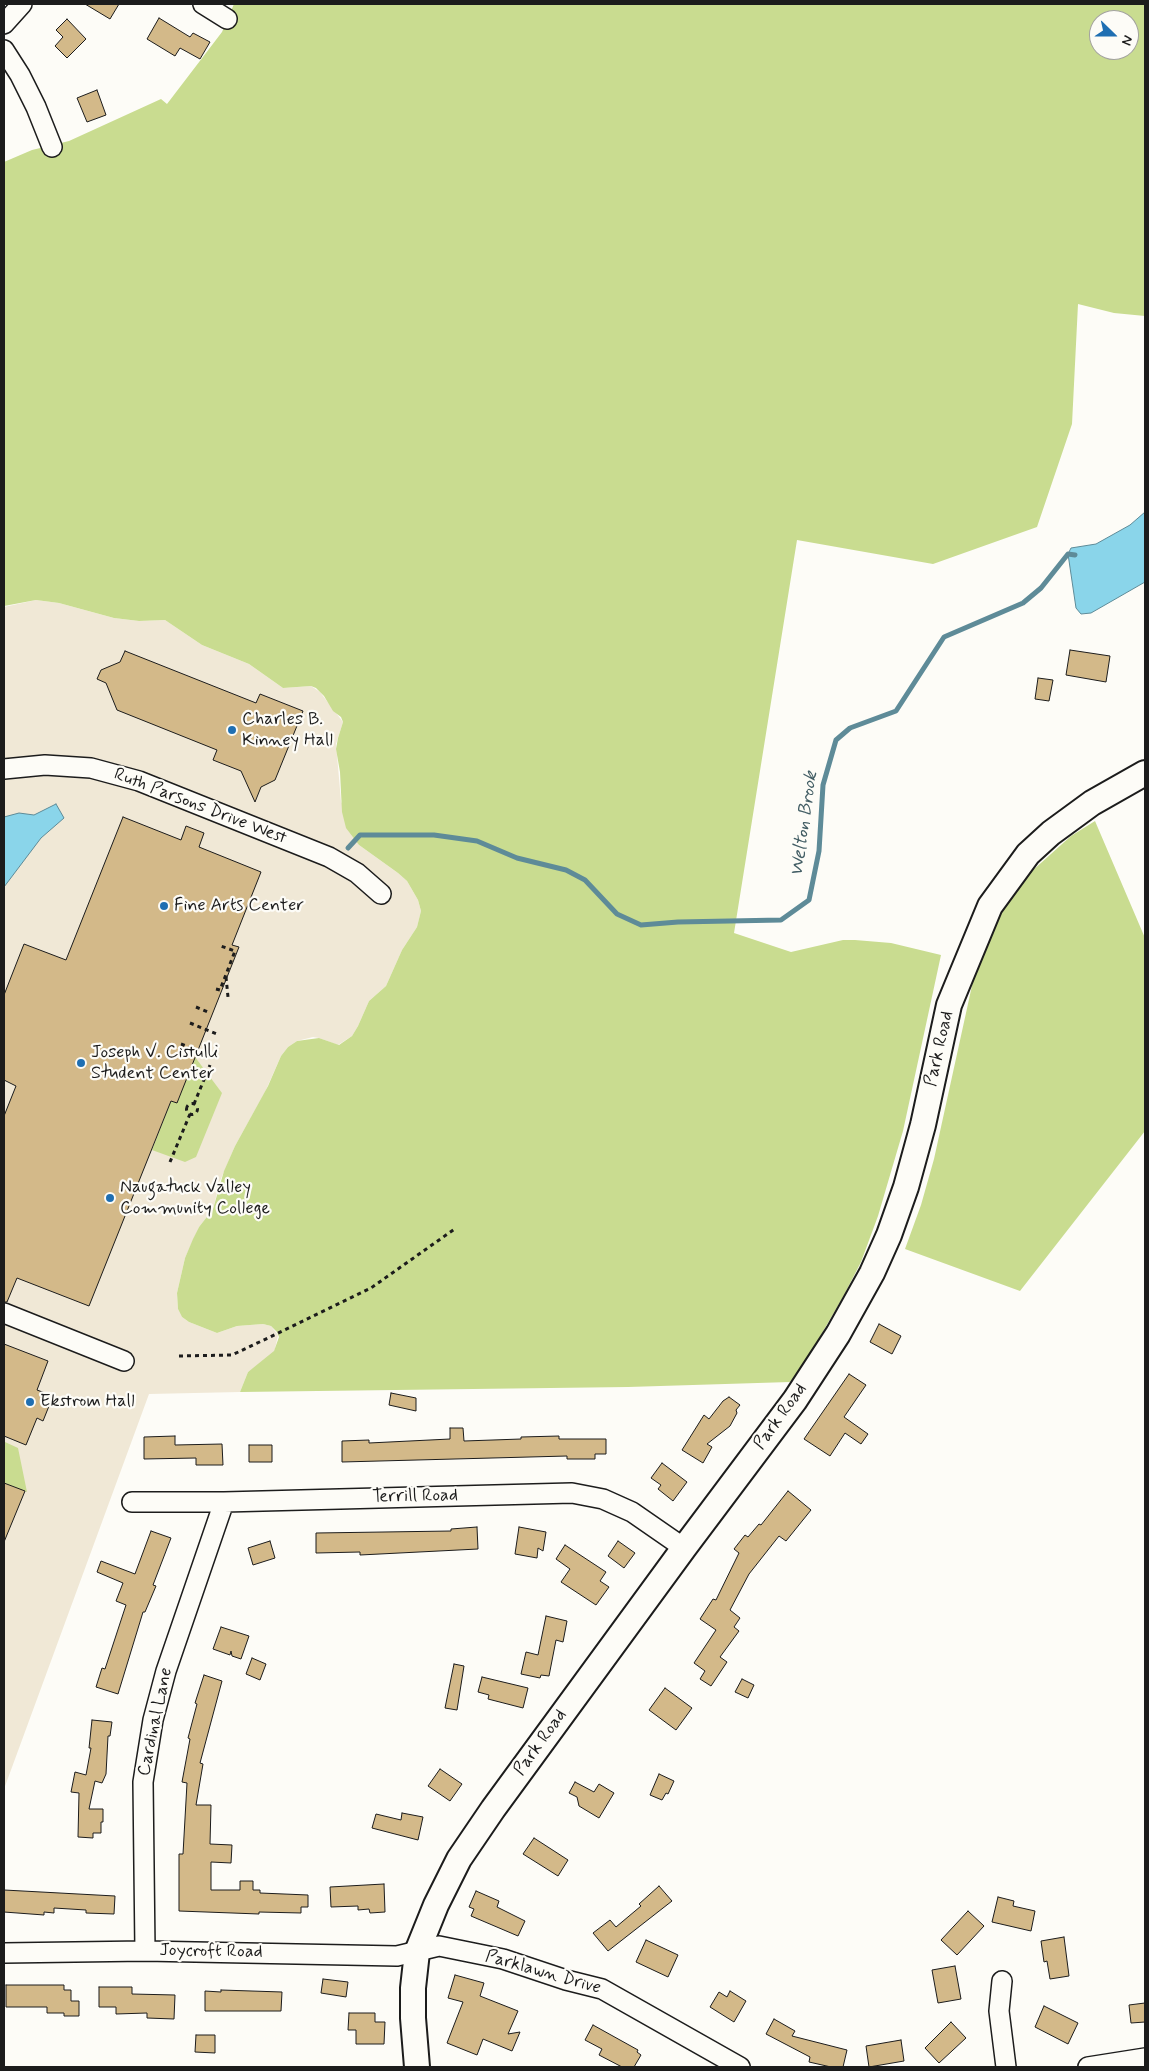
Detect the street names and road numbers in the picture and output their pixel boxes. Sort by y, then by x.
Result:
street label: Ruth Parsons Drive West [111,764,289,850]
street label: Park Road [921,1009,959,1089]
street label: Park Road [750,1380,812,1454]
street label: Terrill Road [372,1485,458,1509]
street label: Cardinal Lane [134,1666,178,1778]
street label: Park Road [510,1706,572,1780]
street label: Joycroft Road [159,1940,263,1964]
street label: Parklawn Drive [483,1946,603,2000]

